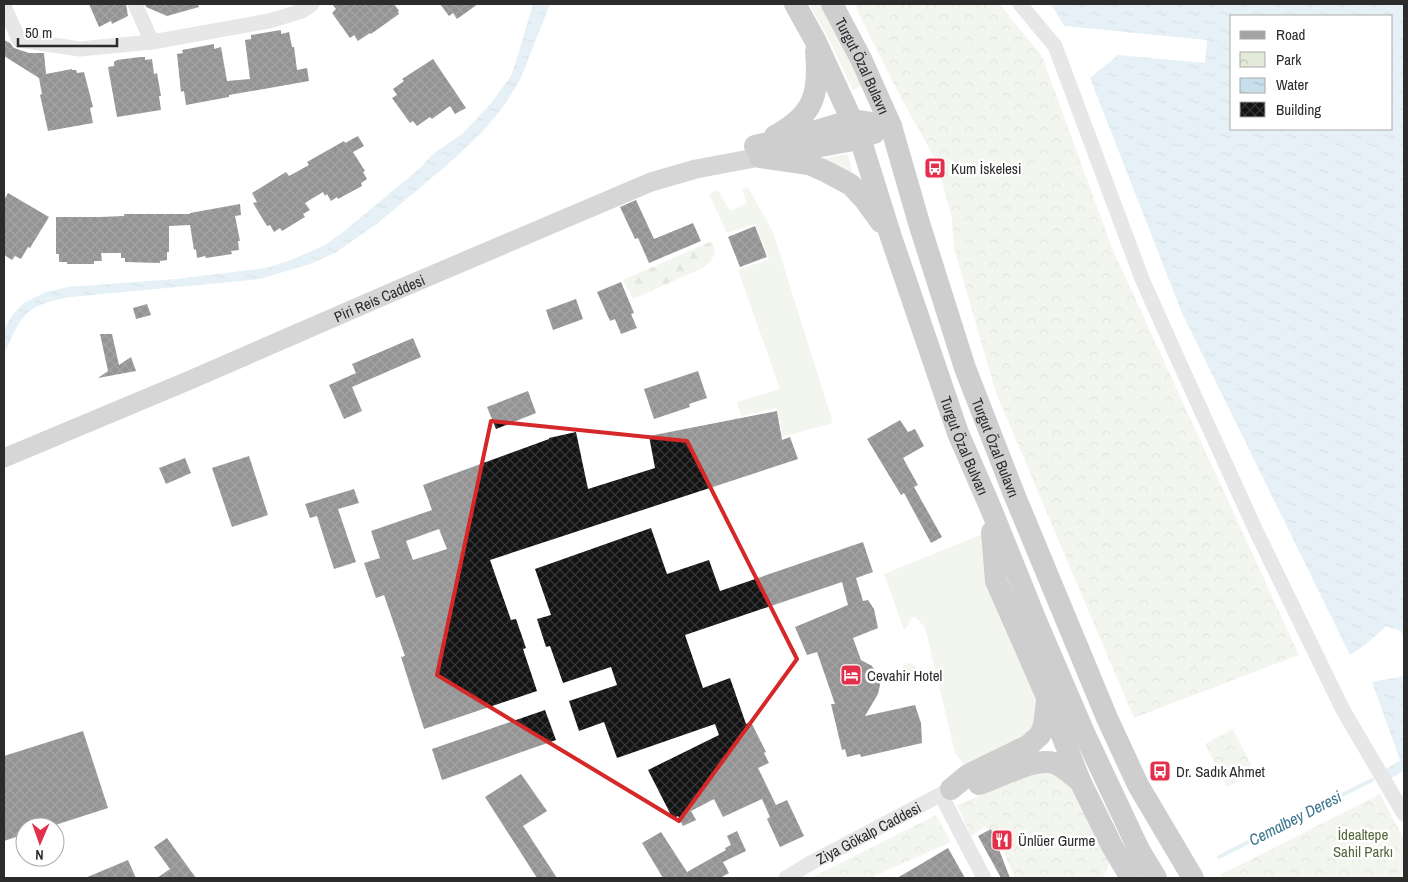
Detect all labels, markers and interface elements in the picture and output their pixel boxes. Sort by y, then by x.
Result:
street label: Turgut Özal Bulavrı [830,14,895,117]
scale bar [18,15,116,47]
legend [1230,15,1393,130]
text: 50 m [25,22,52,43]
text: Road [1276,24,1305,45]
text: Park [1276,49,1302,70]
text: Water [1276,74,1308,95]
text: Building [1276,99,1321,120]
bus stop icon: Kum İskelesi [923,156,947,180]
place label: Kum İskelesi [951,158,1021,179]
street label: Piri Reis Caddesi [330,269,428,327]
street label: Turgut Özal Bulvarı [936,393,994,498]
street label: Turgut Özal Bulavrı [967,395,1025,500]
hotel icon: Cevahir Hotel [839,663,863,687]
place label: Cevahir Hotel [867,665,942,686]
bus stop icon: Dr. Sadık Ahmet [1148,759,1172,783]
place label: Dr. Sadık Ahmet [1176,761,1265,782]
water label: Cemalbey Deresi [1245,785,1345,851]
street label: Ziya Gökalp Caddesi [812,796,924,869]
north arrow [15,817,65,867]
park label: İdealtepe Sahil Parkı [1333,824,1393,862]
restaurant icon: Ünlüer Gurme [990,828,1014,852]
place label: Ünlüer Gurme [1018,830,1095,851]
text: N [35,846,44,864]

